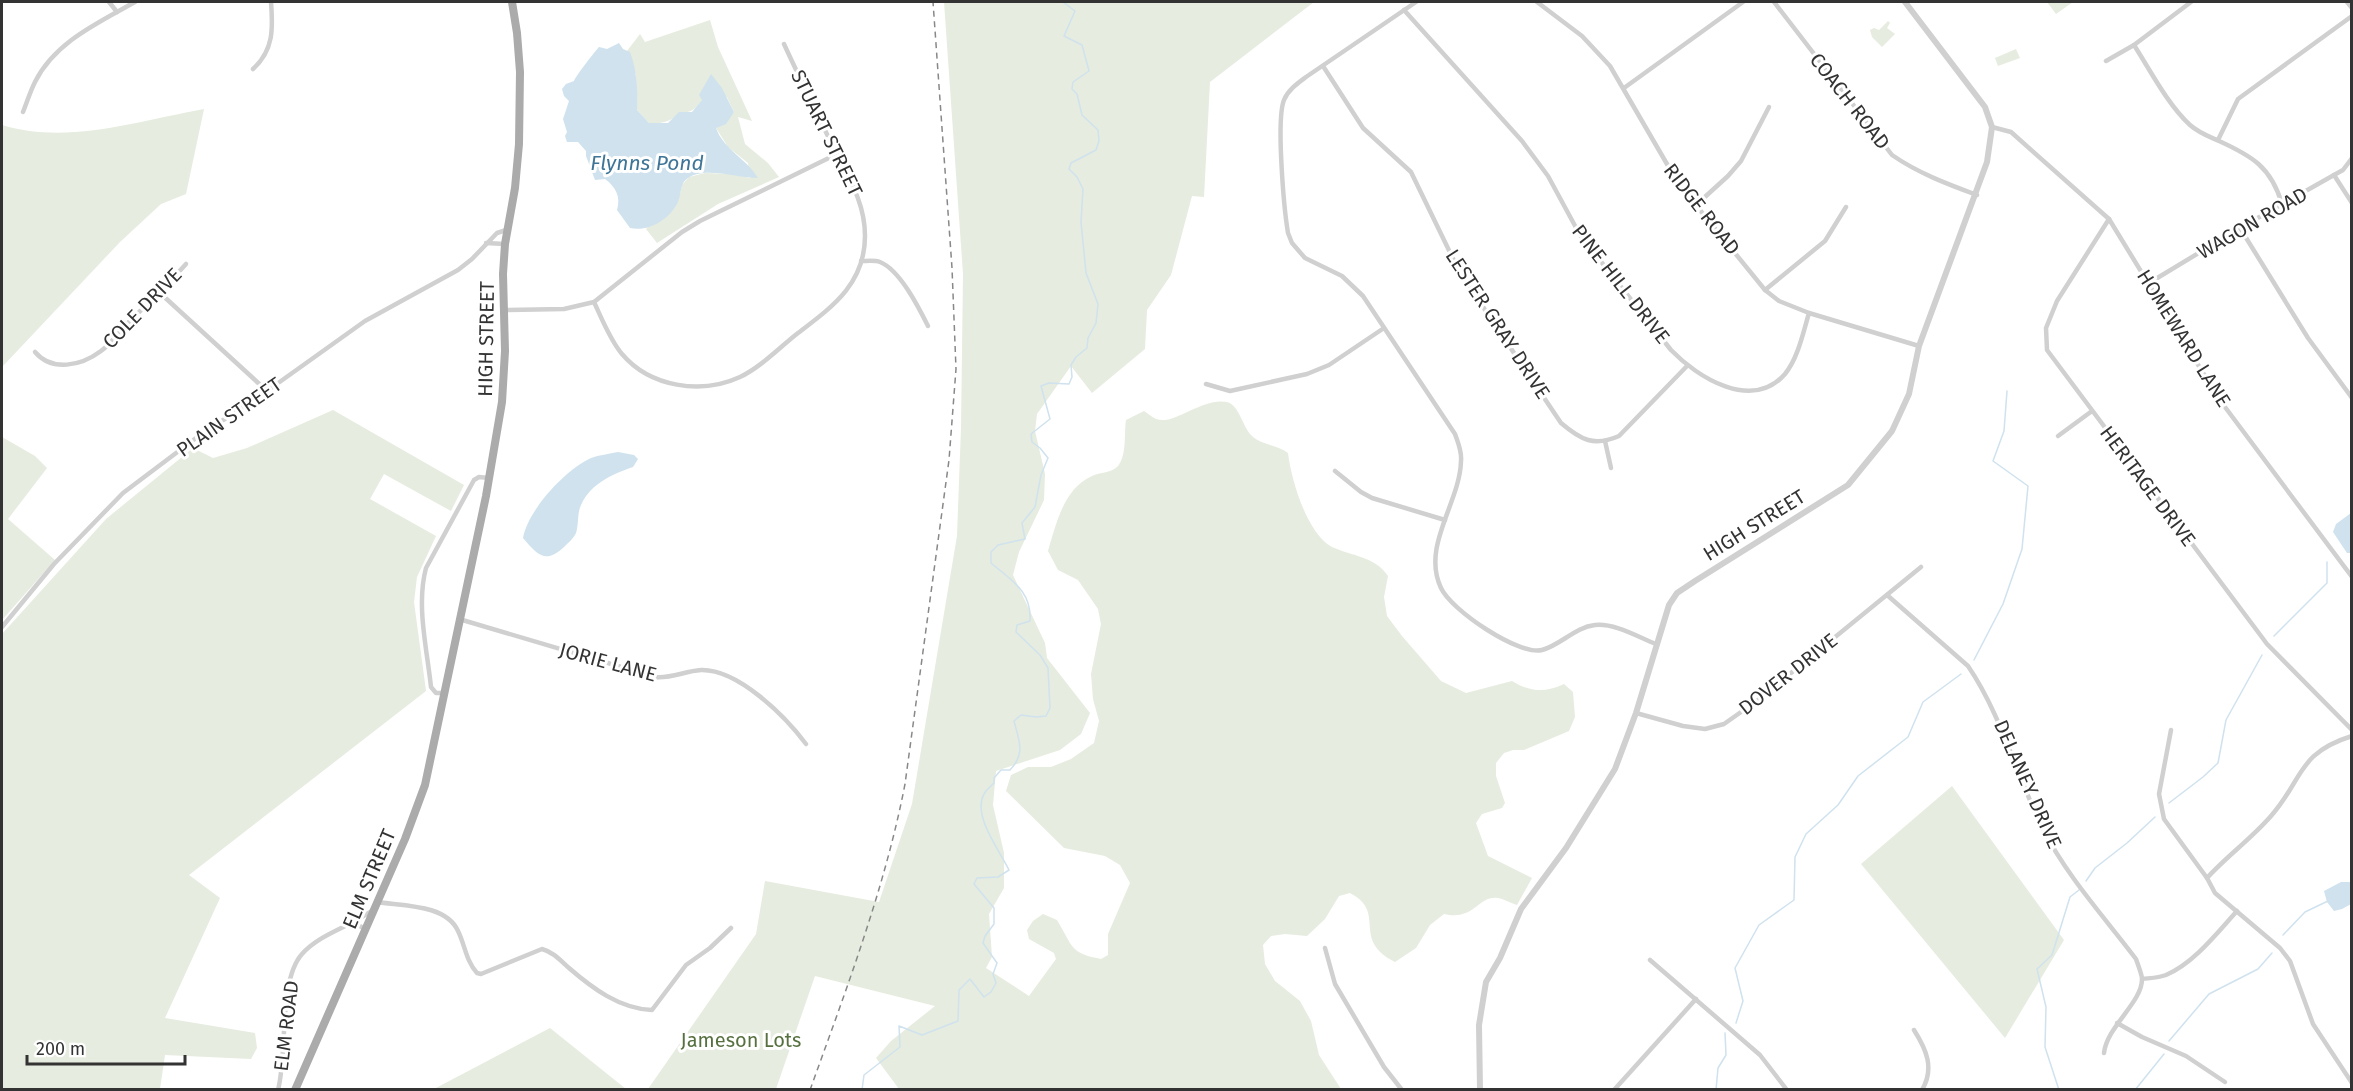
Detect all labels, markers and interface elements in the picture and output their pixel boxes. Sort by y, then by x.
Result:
street label: COACH ROAD [1805,48,1895,154]
street label: STUART STREET [786,66,868,201]
water label: Flynns Pond [590,150,704,176]
street label: RIDGE ROAD [1659,159,1745,259]
street label: WAGON ROAD [2193,182,2311,264]
street label: PINE HILL DRIVE [1567,220,1675,348]
street label: LESTER GRAY DRIVE [1441,245,1555,403]
street label: COLE DRIVE [97,263,187,353]
street label: HOMEWARD LANE [2132,265,2236,411]
street label: HIGH STREET [473,280,499,397]
street label: PLAIN STREET [172,372,287,462]
street label: HERITAGE DRIVE [2095,421,2201,551]
street label: HIGH STREET [1699,484,1810,566]
street label: DOVER DRIVE [1734,628,1842,720]
street label: JORIE LANE [557,638,659,686]
street label: DELANEY DRIVE [1989,716,2067,852]
street label: ELM STREET [337,825,401,932]
street label: ELM ROAD [269,979,303,1073]
scale bar [27,1028,184,1066]
park label: Jameson Lots [681,1028,801,1052]
text: 200 m [36,1038,85,1060]

